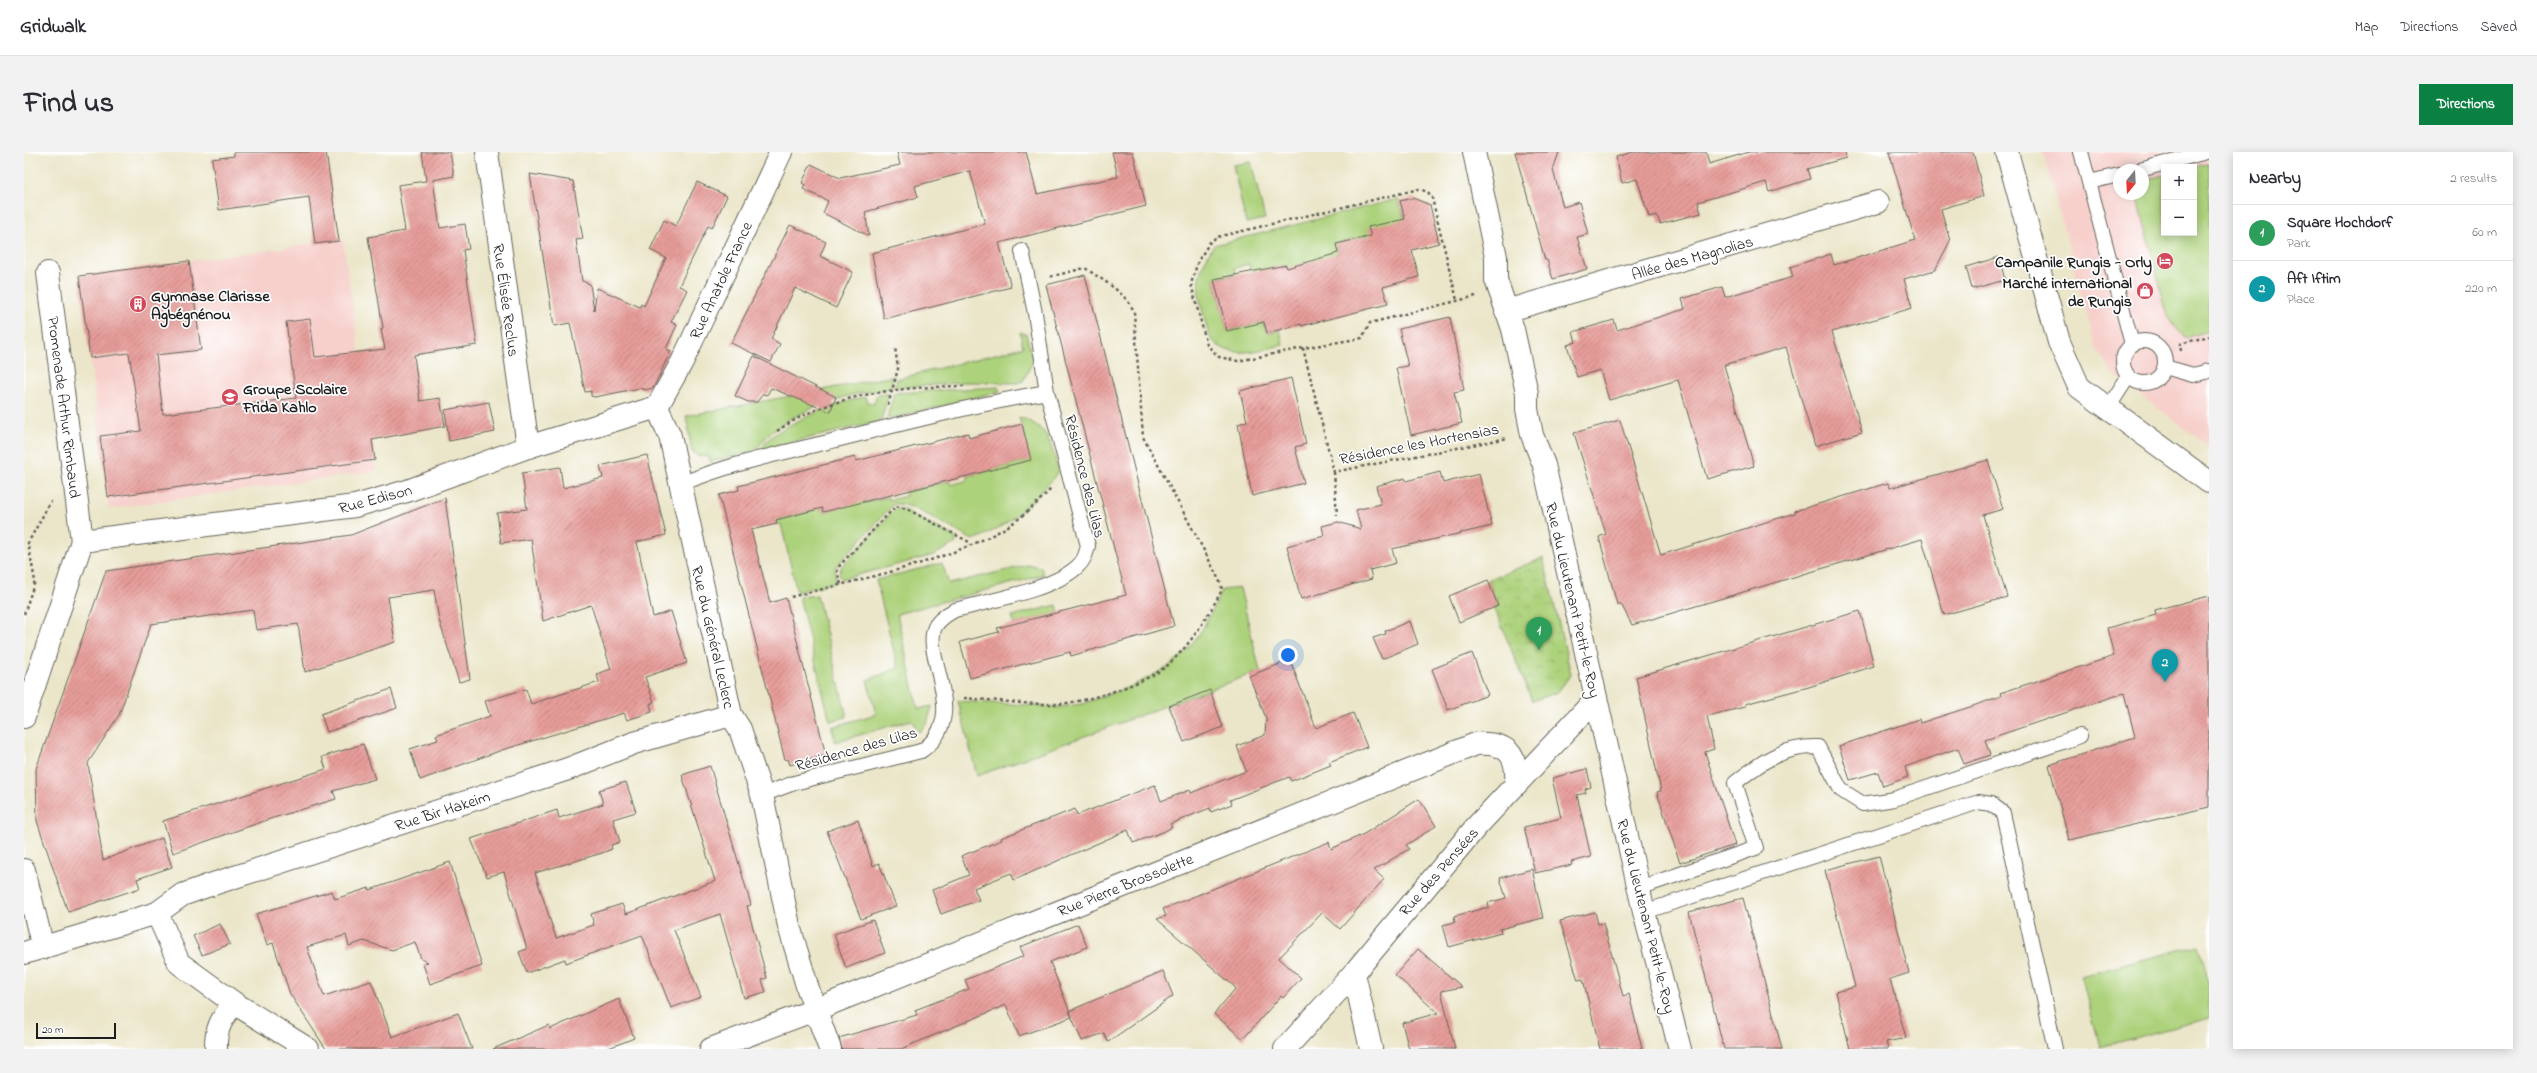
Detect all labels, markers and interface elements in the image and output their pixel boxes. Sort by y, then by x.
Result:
text: Gridwalk [20,14,86,41]
text: Map [2355,17,2378,38]
text: Directions [2400,17,2458,38]
text: Saved [2480,17,2517,38]
text: Find us [24,84,114,125]
button: Directions [2419,84,2513,125]
north arrow [2113,164,2149,200]
map controls [2161,164,2197,236]
button: + [2161,164,2197,200]
text: Nearby [2249,166,2301,191]
text: 2 results [2450,169,2497,188]
button: − [2161,200,2197,236]
text: Square Hochdorf [2287,212,2393,234]
street label: Rue Anatole France [684,217,760,344]
text: 1 [2260,223,2264,242]
text: 60 m [2472,223,2497,242]
street label: Allée des Magnolias [1629,230,1756,288]
text: Park [2287,234,2311,253]
street label: Rue Élisée Reclus [485,242,525,358]
place label: Campanile Rungis - Orly [1995,251,2152,276]
hotel icon: Campanile Rungis - Orly [2155,251,2175,271]
text: Aft Iftim [2287,268,2341,290]
place label: Marché international de Rungis [2002,272,2132,315]
text: 2 [2259,279,2265,298]
text: 220 m [2465,279,2497,298]
shop icon: Marché international de Rungis [2135,281,2155,301]
place label: Gymnase Clarisse Agbégnénou [151,285,270,328]
text: Place [2287,290,2315,309]
building icon: Gymnase Clarisse Agbégnénou [128,294,148,314]
street label: Promenade Arthur Rimbaud [40,315,86,500]
place label: Groupe Scolaire Frida Kahlo [242,378,348,420]
school or university icon: Groupe Scolaire Frida Kahlo [220,387,240,407]
street label: Résidence des Lilas [1057,412,1111,540]
street label: Résidence les Hortensias [1337,418,1501,472]
street label: Rue Edison [336,479,415,521]
street label: Rue du Lieutenant Petit-le-Roy [1538,500,1606,701]
street label: Rue du Général Leclerc [684,564,740,712]
pin: 1 [1526,617,1552,650]
your location [1278,645,1298,665]
pin: 2 [2152,649,2178,682]
street label: Résidence des Lilas [793,721,920,779]
street label: Rue Bir Hakeim [392,785,493,839]
street label: Rue du Lieutenant Petit-le-Roy [1609,817,1681,1016]
street label: Rue des Pensées [1394,822,1485,922]
street label: Rue Pierre Brossolette [1054,847,1198,924]
scale bar [36,1021,116,1040]
text: 20 m [42,1022,64,1038]

